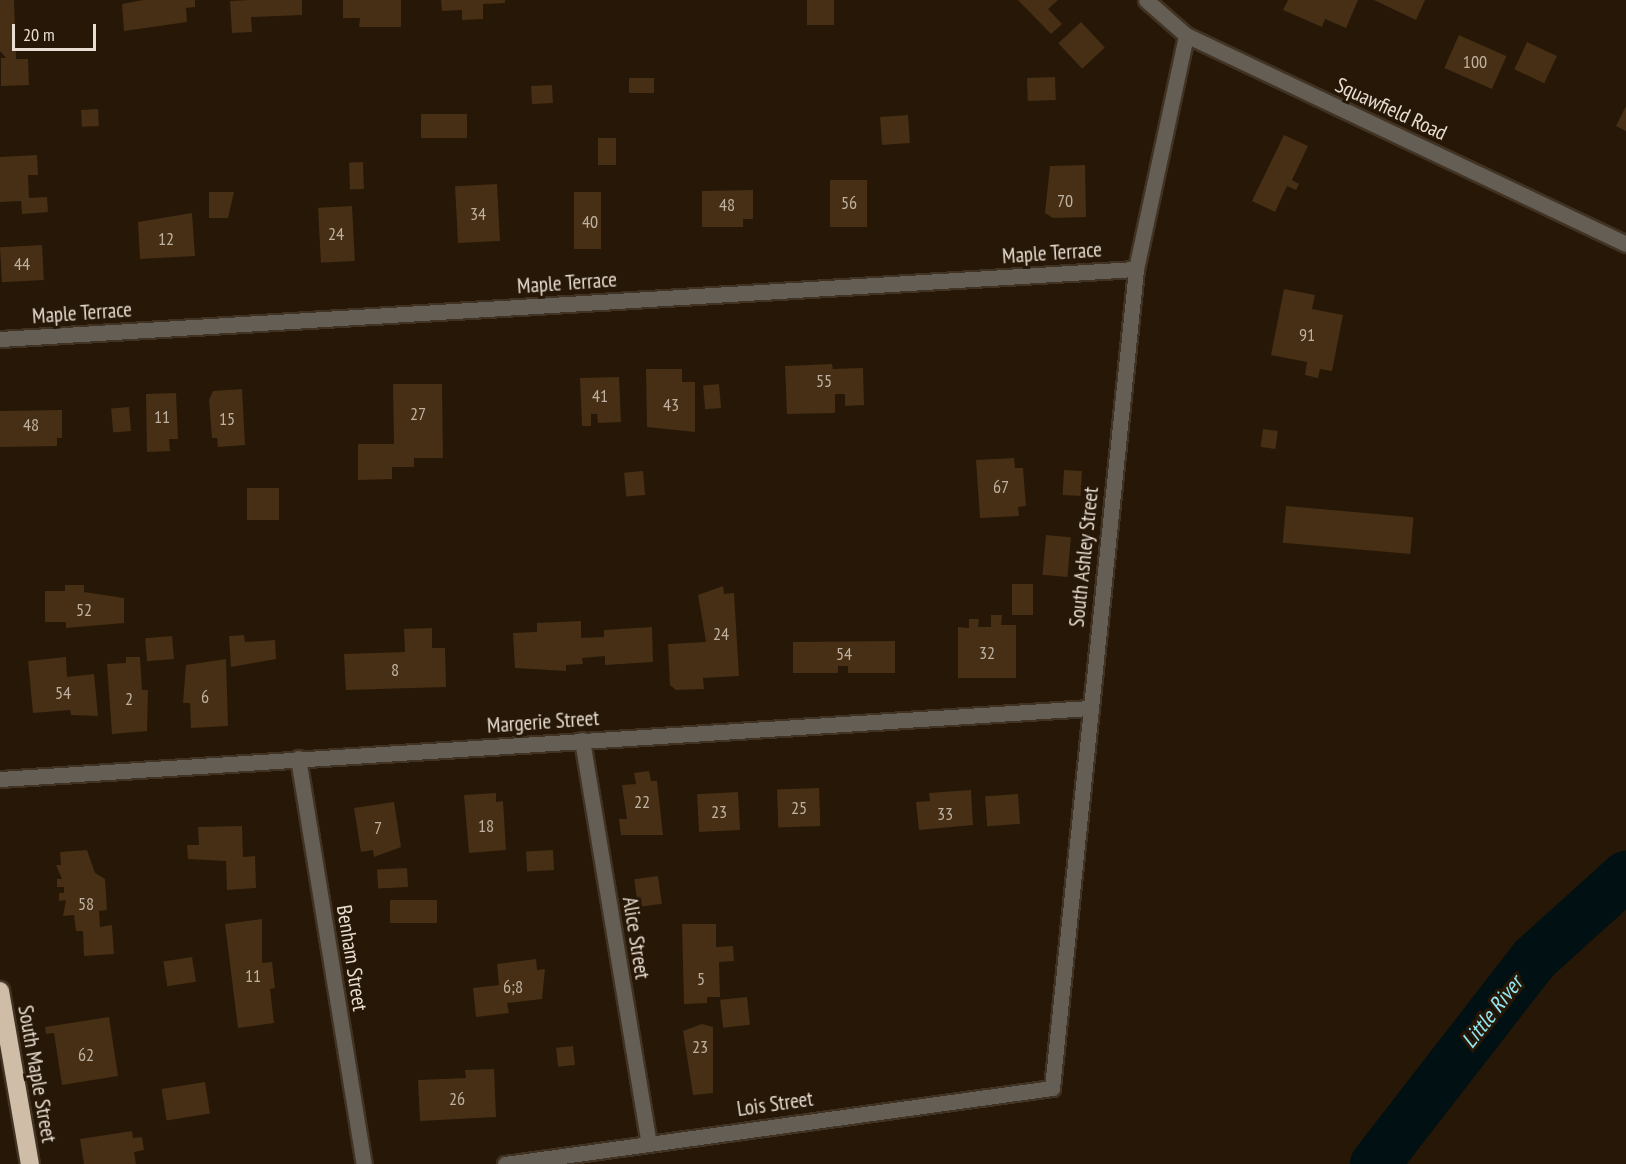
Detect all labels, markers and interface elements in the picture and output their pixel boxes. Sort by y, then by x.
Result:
scale bar [15,12,99,50]
text: 20 m [23,23,55,46]
house number: 100 [1463,51,1487,73]
street label: Squawfield Road [1331,72,1451,146]
house number: 70 [1057,190,1073,212]
house number: 56 [841,192,857,214]
house number: 48 [719,194,735,216]
house number: 34 [470,203,486,225]
house number: 40 [582,211,598,233]
house number: 24 [328,223,344,245]
house number: 12 [158,228,174,250]
street label: Maple Terrace [1001,237,1103,269]
house number: 44 [14,253,30,275]
street label: Maple Terrace [516,267,618,299]
street label: Maple Terrace [31,297,133,329]
house number: 91 [1299,324,1315,346]
house number: 55 [816,370,832,392]
house number: 41 [592,385,608,407]
house number: 43 [663,394,679,416]
house number: 27 [410,403,426,425]
house number: 11 [154,406,170,428]
house number: 15 [219,408,235,430]
house number: 48 [23,414,39,436]
house number: 67 [993,476,1009,498]
street label: South Ashley Street [1064,485,1104,629]
house number: 52 [76,599,92,621]
house number: 24 [713,623,729,645]
house number: 32 [979,642,995,664]
house number: 54 [836,643,852,665]
house number: 8 [391,659,399,681]
house number: 54 [55,682,71,704]
house number: 6 [201,686,209,708]
house number: 2 [125,688,133,710]
street label: Margerie Street [486,706,600,738]
house number: 22 [634,791,650,813]
house number: 25 [791,797,807,819]
house number: 23 [711,801,727,823]
house number: 33 [937,803,953,825]
house number: 18 [478,815,494,837]
house number: 7 [374,817,382,839]
house number: 58 [78,893,94,915]
street label: Alice Street [617,895,655,981]
street label: Benham Street [331,903,373,1013]
house number: 11 [245,965,261,987]
house number: 5 [697,968,705,990]
water label: Little River [1456,971,1528,1053]
house number: 6;8 [503,976,523,998]
street label: South Maple Street [13,1003,61,1145]
house number: 23 [692,1036,708,1058]
house number: 62 [78,1044,94,1066]
street label: Lois Street [735,1086,815,1122]
house number: 26 [449,1088,465,1110]

